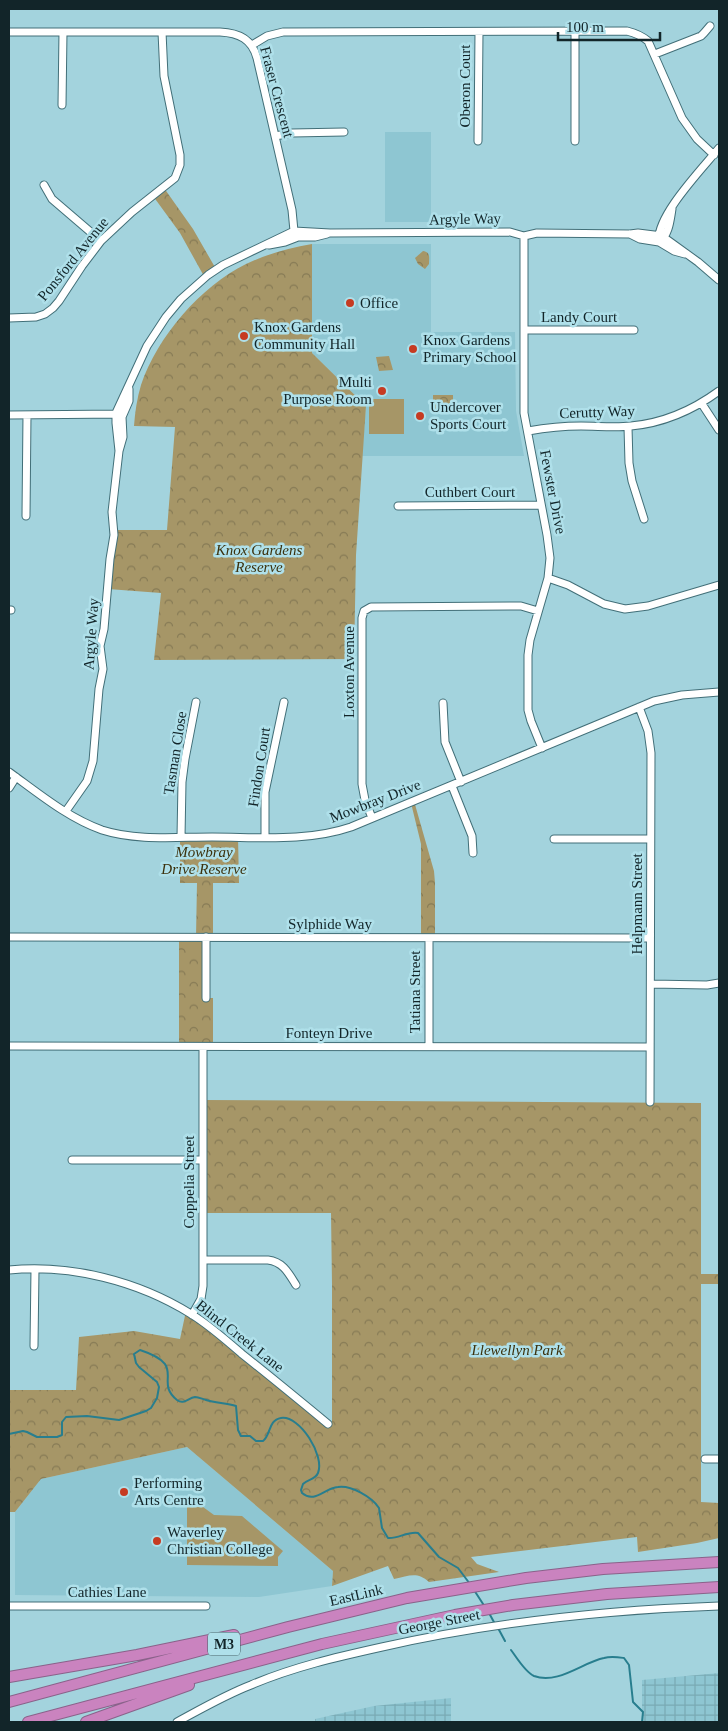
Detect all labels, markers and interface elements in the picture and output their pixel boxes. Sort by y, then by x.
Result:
scale bar [558,10,660,42]
text: 100 m [566,19,604,35]
street label: Oberon Court [457,44,473,127]
street label: Fraser Crescent [257,45,297,140]
street label: Argyle Way [429,210,502,228]
street label: Ponsford Avenue [34,214,112,304]
place label: Office [360,295,398,311]
marker: Office [344,297,356,309]
street label: Landy Court [541,309,618,325]
place label: Knox Gardens Community Hall [254,319,355,352]
marker: Knox Gardens Community Hall [238,330,250,342]
place label: Knox Gardens Primary School [423,332,517,365]
marker: Knox Gardens Primary School [407,343,419,355]
place label: Multi Purpose Room [283,374,372,407]
marker: Multi Purpose Room [376,385,388,397]
place label: Undercover Sports Court [430,399,507,432]
street label: Cerutty Way [559,403,636,421]
marker: Undercover Sports Court [414,410,426,422]
street label: Fewster Drive [537,449,569,536]
street label: Cuthbert Court [425,484,516,500]
park label: Knox Gardens Reserve [215,542,302,575]
street label: Argyle Way [81,597,102,670]
street label: Loxton Avenue [341,626,357,718]
street label: Tasman Close [161,710,190,796]
street label: Findon Court [245,725,273,808]
street label: Mowbray Drive [327,776,423,826]
park label: Mowbray Drive Reserve [160,844,247,877]
street label: Helpmann Street [629,853,645,955]
street label: Sylphide Way [288,916,372,932]
street label: Tatiana Street [407,950,423,1033]
street label: Fonteyn Drive [285,1025,373,1041]
street label: Coppelia Street [181,1135,197,1228]
street label: Blind Creek Lane [193,1297,287,1375]
park label: Llewellyn Park [470,1342,563,1358]
place label: Performing Arts Centre [134,1475,204,1508]
marker: Performing Arts Centre [118,1486,130,1498]
place label: Waverley Christian College [167,1524,273,1557]
marker: Waverley Christian College [151,1535,163,1547]
street label: EastLink [328,1581,385,1609]
street label: Cathies Lane [68,1584,147,1600]
street label: George Street [397,1606,482,1638]
road number: M3 [208,1632,240,1656]

